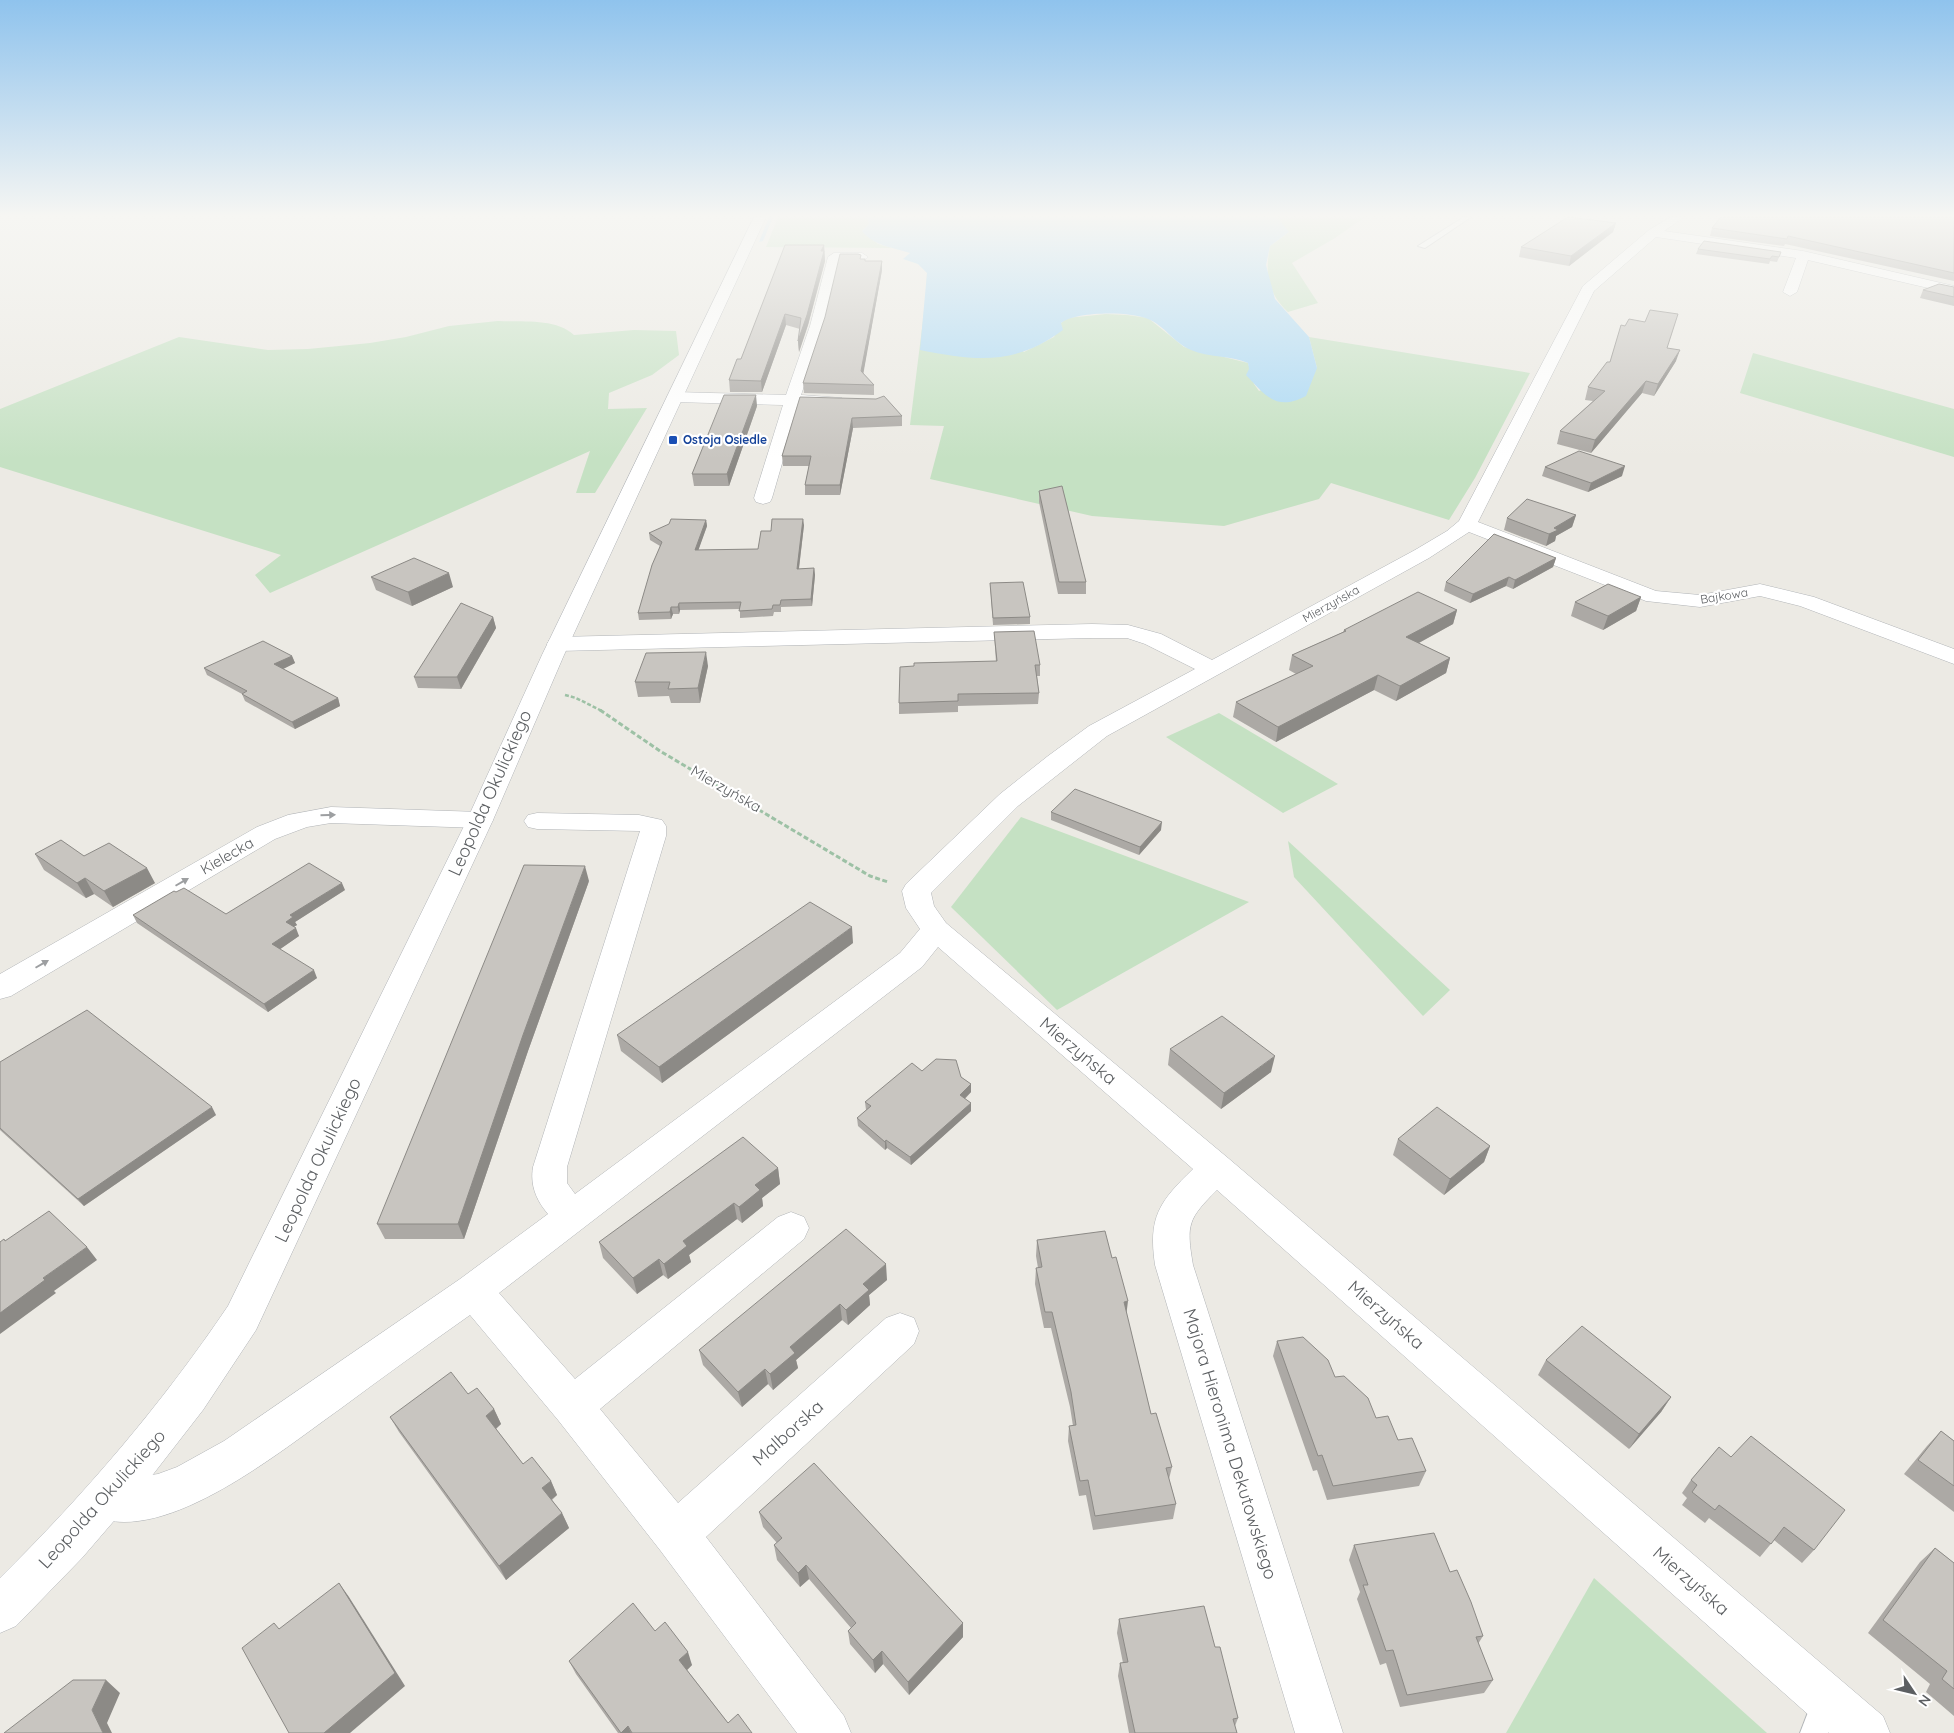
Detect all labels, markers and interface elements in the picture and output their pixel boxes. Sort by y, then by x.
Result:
place label: Ostoja Osiedle [683,432,767,447]
marker: Ostoja Osiedle [667,434,679,446]
street label: Mierzyńska [1300,582,1362,625]
street label: Bajkowa [1699,584,1749,607]
street label: Leopolda Okulickiego [443,706,537,879]
street label: Mierzyńska [688,761,765,816]
one-way arrow [321,811,337,819]
street label: Kielecka [197,833,257,878]
one-way arrow [175,878,190,886]
one-way arrow [36,959,49,968]
street label: Mierzyńska [1035,1012,1122,1090]
street label: Leopolda Okulickiego [269,1074,366,1246]
street label: Mierzyńska [1343,1275,1429,1354]
street label: Majora Hieronima Dekutowskiego [1178,1306,1283,1582]
street label: Malborska [747,1395,828,1470]
street label: Leopolda Okulickiego [33,1424,170,1573]
street label: Mierzyńska [1648,1541,1734,1620]
north arrow [1889,1668,1939,1718]
text: N [1914,1691,1935,1710]

